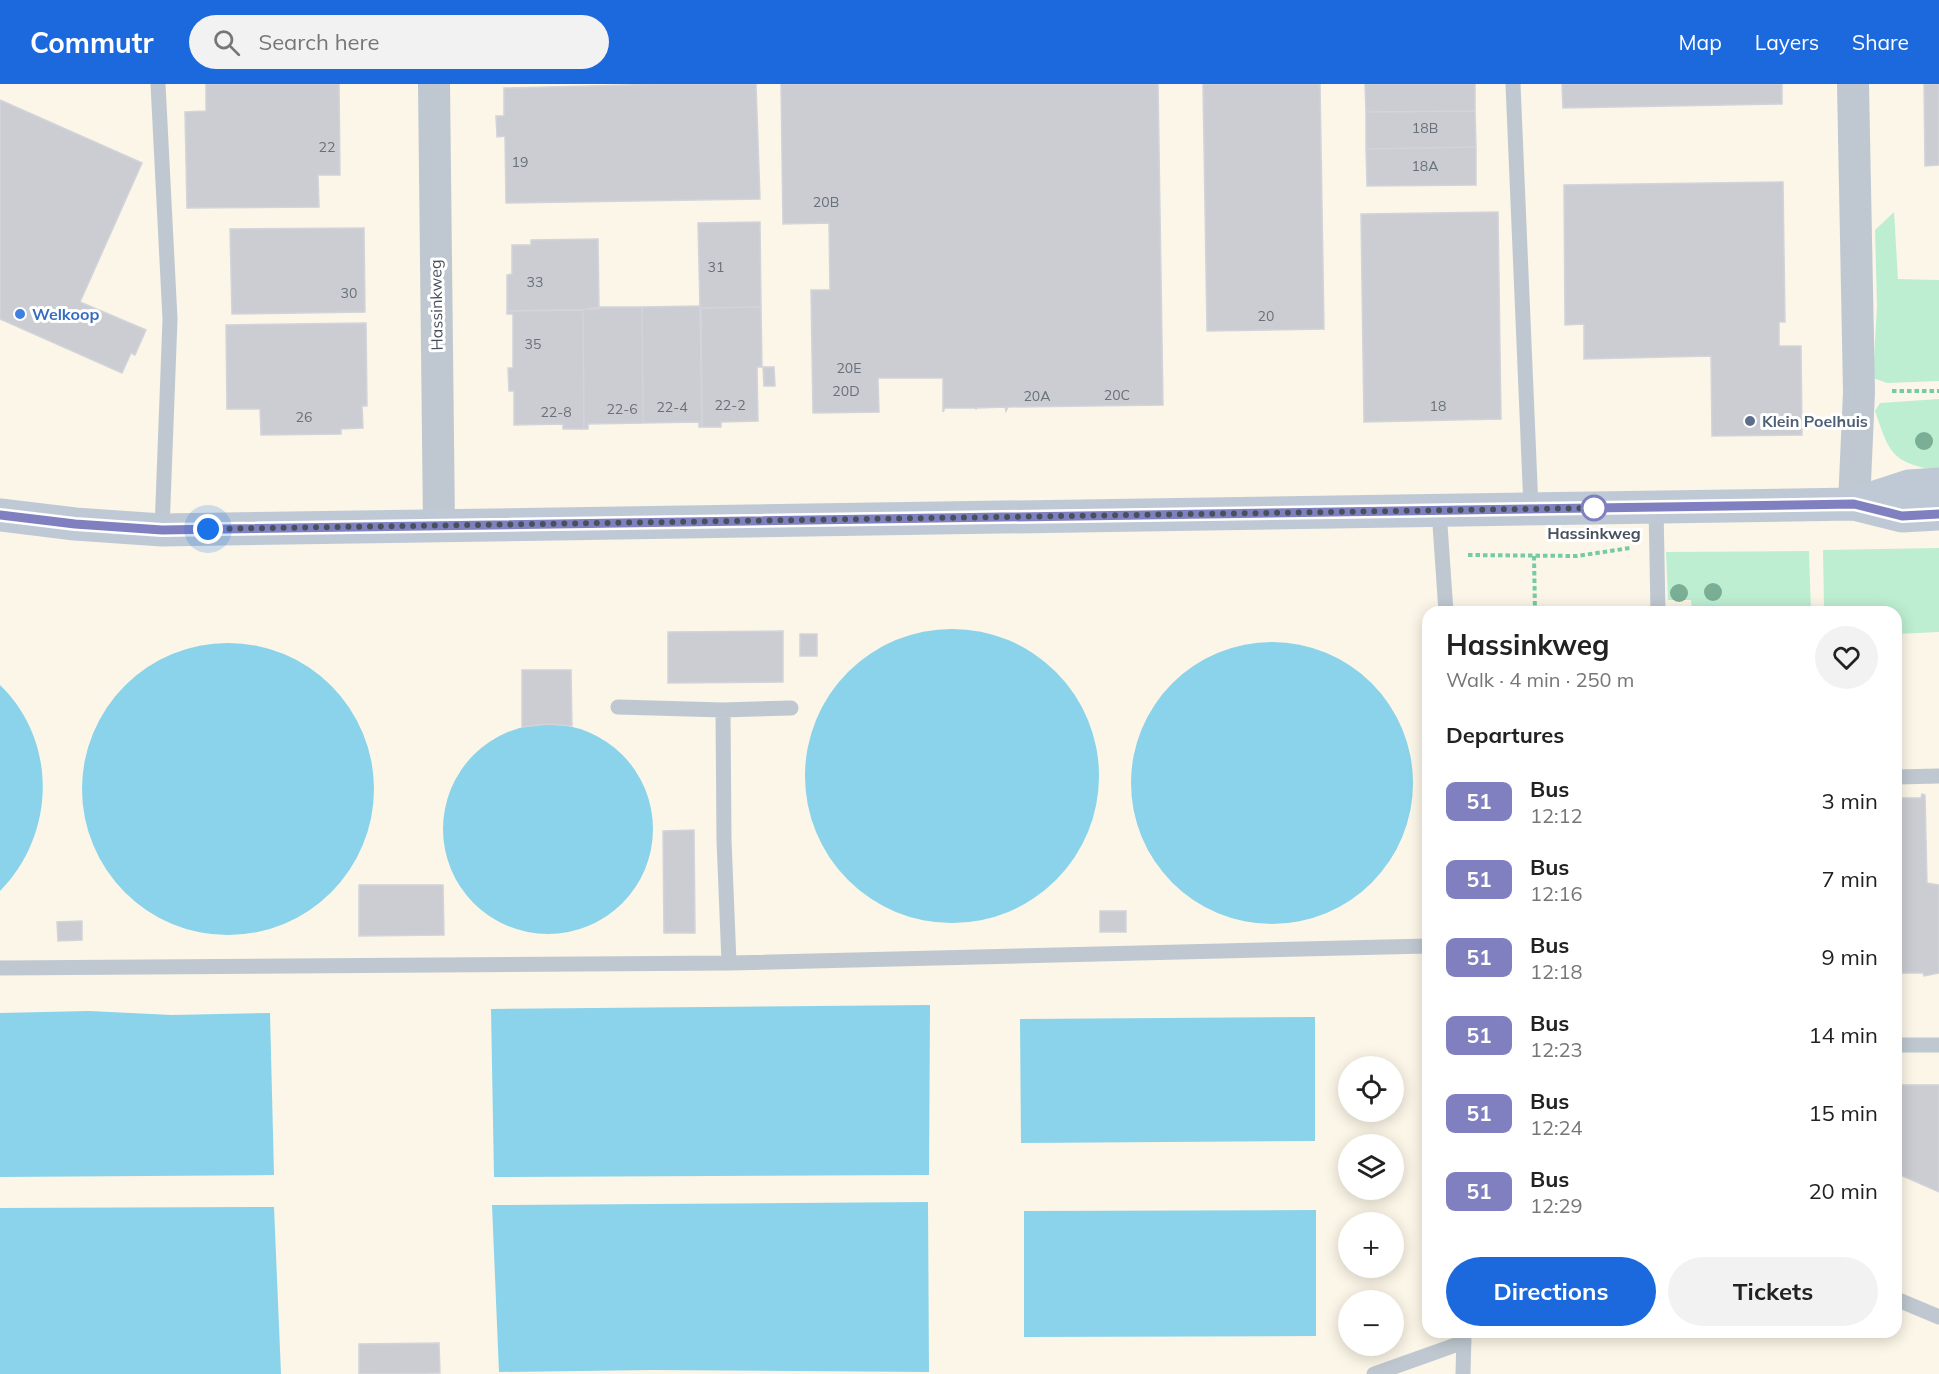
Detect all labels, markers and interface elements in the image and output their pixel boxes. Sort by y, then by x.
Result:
search box [189,15,609,69]
text: Commutr [30,25,153,60]
icon: search [210,26,243,59]
text: Search here [258,28,379,56]
text: Map [1679,29,1722,55]
text: Layers [1755,29,1819,55]
text: Share [1852,29,1909,55]
house number: 18B [1412,119,1438,137]
house number: 22 [319,138,335,156]
house number: 19 [512,153,528,171]
house number: 18A [1411,157,1439,175]
house number: 20B [813,193,839,211]
house number: 31 [708,258,724,276]
street label: Hassinkweg [425,259,447,351]
house number: 33 [527,273,543,291]
house number: 30 [341,284,357,302]
place label: Welkoop [32,304,99,324]
marker: Welkoop [13,307,27,321]
house number: 20 [1258,307,1274,325]
house number: 35 [525,335,541,353]
house number: 20E [836,359,862,377]
house number: 20D [832,382,860,400]
house number: 20C [1104,386,1130,404]
house number: 20A [1023,387,1051,405]
house number: 22-2 [714,396,746,414]
house number: 18 [1430,397,1446,415]
house number: 22-4 [656,398,688,416]
house number: 22-6 [606,400,638,418]
house number: 22-8 [540,403,572,421]
house number: 26 [296,408,312,426]
place label: Klein Poelhuis [1762,411,1868,431]
marker: Klein Poelhuis [1743,414,1757,428]
marker: Hassinkweg [1581,495,1607,521]
your location [193,514,223,544]
place label: Hassinkweg [1547,523,1641,543]
button: heart [1815,626,1878,689]
text: Hassinkweg [1446,627,1609,662]
text: Walk · 4 min · 250 m [1446,667,1634,692]
text: Departures [1446,721,1564,749]
text: Bus [1530,775,1569,803]
text: 3 min [1822,787,1878,815]
text: 51 [1466,788,1492,814]
text: 12:12 [1530,803,1583,828]
text: Bus [1530,853,1569,881]
text: 7 min [1822,865,1878,893]
text: 51 [1466,866,1492,892]
text: 12:16 [1530,881,1583,906]
text: Bus [1530,931,1569,959]
text: 9 min [1822,943,1878,971]
text: 51 [1466,944,1492,970]
text: 12:18 [1530,959,1583,984]
text: Bus [1530,1009,1569,1037]
text: 14 min [1808,1021,1878,1049]
text: 51 [1466,1022,1492,1048]
text: 12:23 [1530,1037,1583,1062]
map controls [1338,1056,1404,1356]
button: locate [1338,1056,1404,1122]
text: Bus [1530,1087,1569,1115]
text: 15 min [1808,1099,1878,1127]
text: 51 [1466,1100,1492,1126]
text: 12:24 [1530,1115,1583,1140]
button: layers [1338,1134,1404,1200]
text: Bus [1530,1165,1569,1193]
text: 20 min [1808,1177,1878,1205]
text: 51 [1466,1178,1492,1204]
text: 12:29 [1530,1193,1583,1218]
button: + [1338,1212,1404,1278]
button: Directions [1446,1257,1656,1326]
button: Tickets [1668,1257,1878,1326]
button: − [1338,1290,1404,1356]

